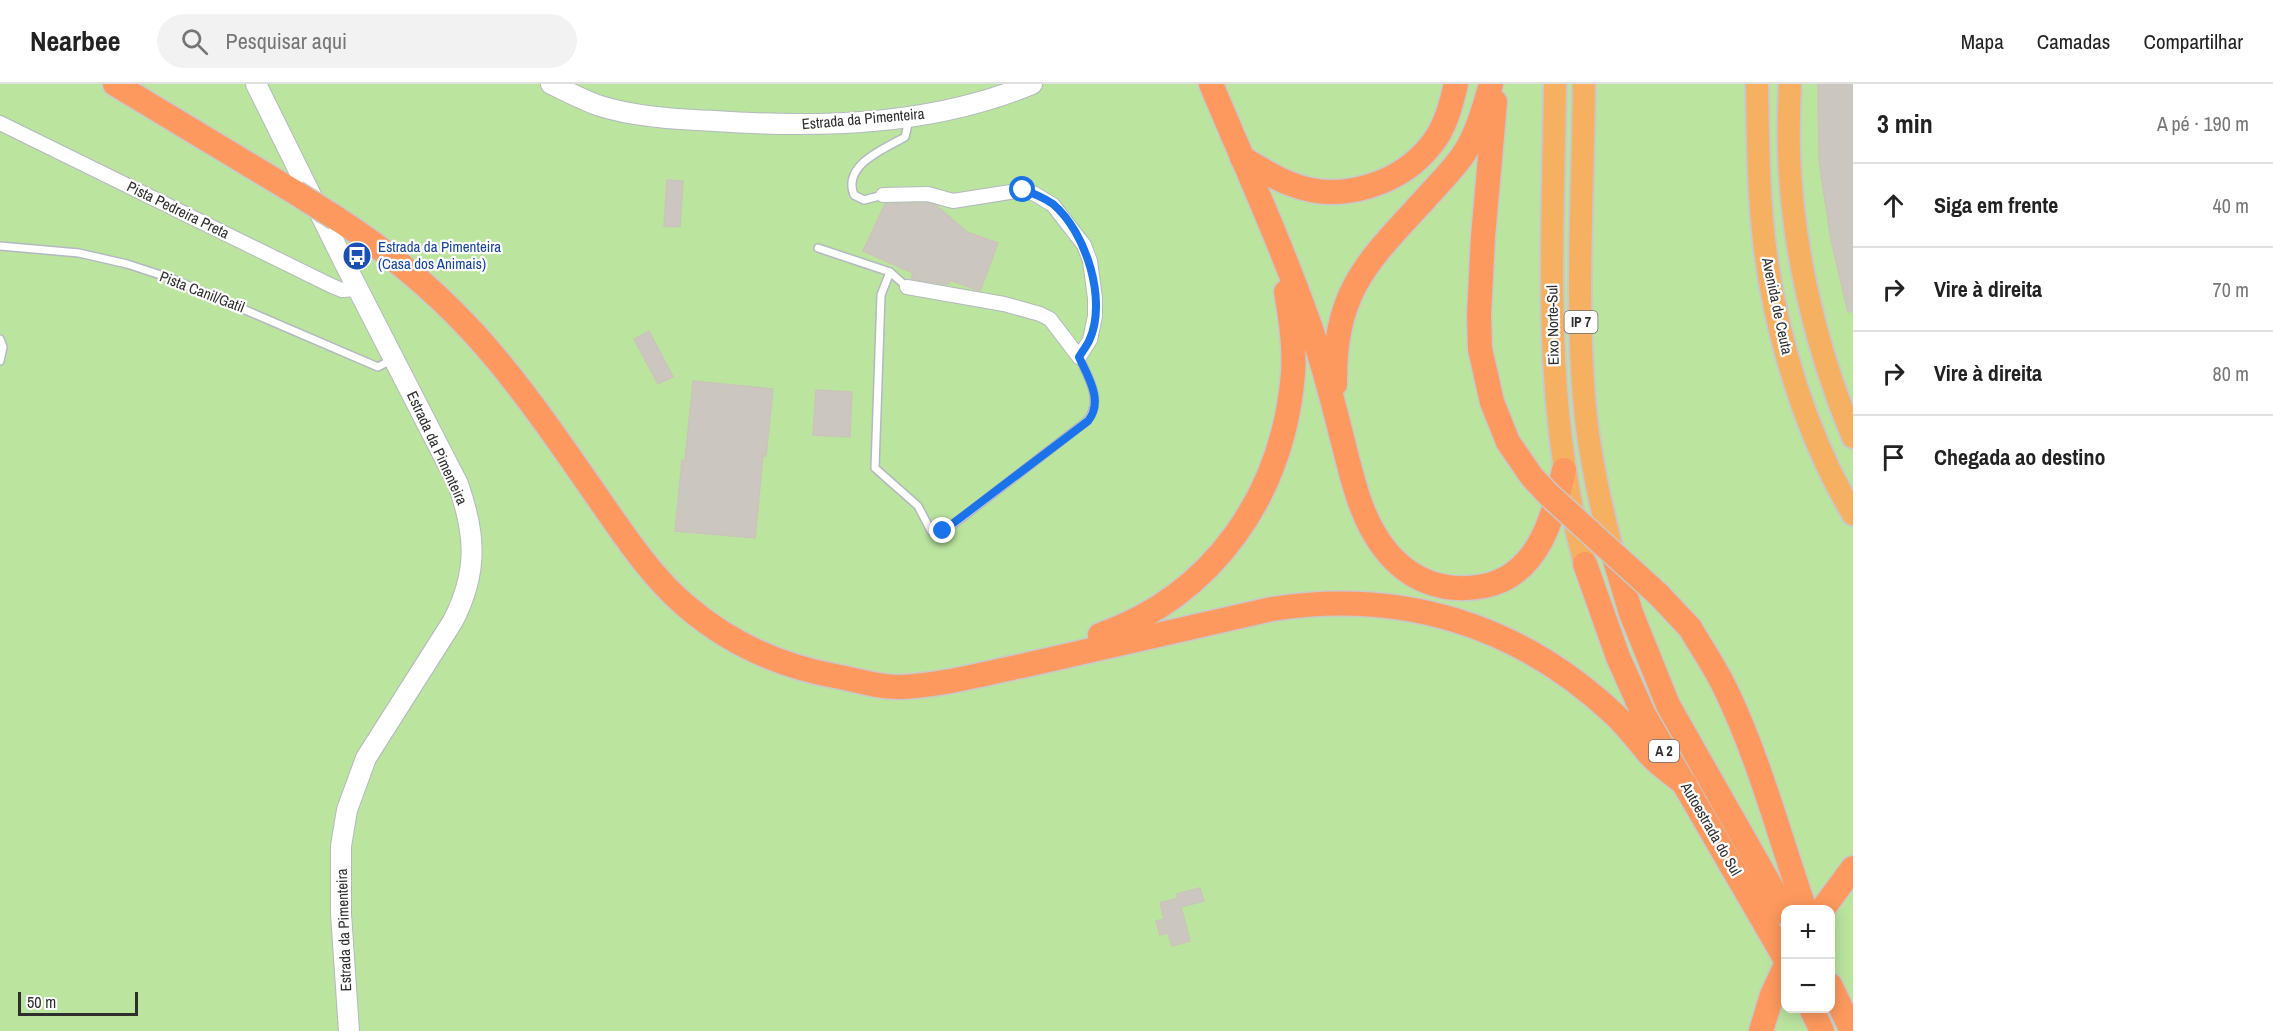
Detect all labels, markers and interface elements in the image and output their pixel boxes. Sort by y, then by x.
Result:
search box [157,14,577,68]
text: Nearbee [30,22,121,60]
icon: search [178,25,211,58]
text: Pesquisar aqui [226,26,347,56]
text: Mapa [1961,27,2004,56]
text: Camadas [2037,27,2110,56]
text: Compartilhar [2143,27,2243,56]
street label: Estrada da Pimenteira [801,103,925,134]
text: 3 min [1877,106,1933,141]
text: A pé · 190 m [2157,110,2249,137]
street label: Pista Pedreira Preta [124,176,233,243]
route start [1009,176,1035,202]
icon: ahead [1877,189,1910,222]
text: Siga em frente [1934,190,2058,220]
text: 40 m [2213,192,2249,219]
place label: Estrada da Pimenteira (Casa dos Animais) [378,236,501,274]
bus stop icon: Estrada da Pimenteira (Casa dos Animais) [341,240,373,272]
street label: Avenida de Ceuta [1757,255,1798,356]
street label: Pista Canil/Gatil [157,266,248,317]
icon: right [1877,273,1910,306]
text: Vire à direita [1934,274,2042,304]
text: 70 m [2213,276,2249,303]
street label: Eixo Norte-Sul [1541,285,1564,365]
road number: IP 7 [1564,311,1598,333]
icon: right [1877,357,1910,390]
text: Vire à direita [1934,358,2042,388]
text: 80 m [2213,360,2249,387]
street label: Estrada da Pimenteira [402,388,473,508]
icon: arrive [1877,441,1910,474]
text: Chegada ao destino [1934,442,2105,472]
route end [929,517,955,543]
road number: A 2 [1649,740,1679,762]
street label: Autoestrada do Sul [1676,777,1747,879]
street label: Estrada da Pimenteira [331,868,356,992]
map controls [1781,905,1835,1013]
button: + [1781,905,1835,959]
button: − [1781,959,1835,1013]
scale bar [18,989,138,1016]
text: 50 m [27,991,56,1013]

